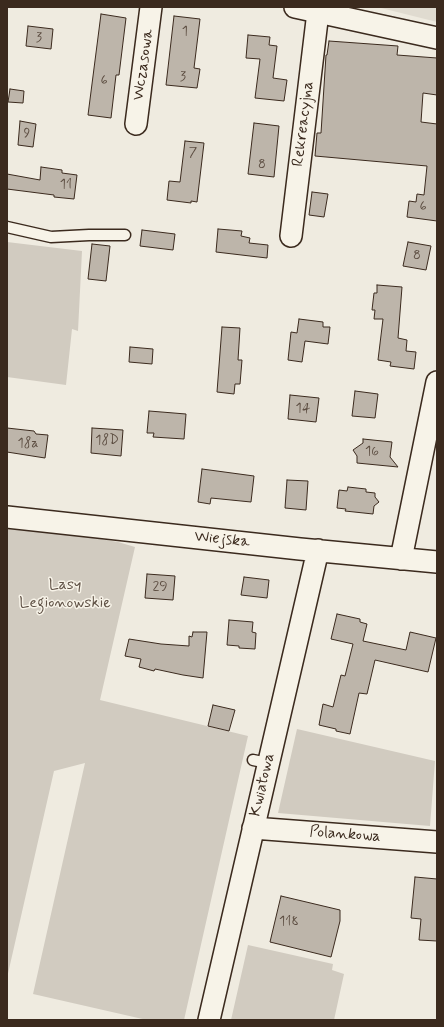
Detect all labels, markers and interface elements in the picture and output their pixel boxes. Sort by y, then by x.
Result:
house number: 1 [182,24,188,40]
street label: Wczasowa [129,28,159,102]
house number: 3 [36,30,42,46]
house number: 3 [180,69,186,85]
house number: 6 [100,73,108,89]
street label: Rekreacyjna [289,80,319,168]
house number: 9 [24,126,30,142]
house number: 7 [189,145,197,161]
house number: 8 [258,157,266,173]
house number: 11 [60,177,72,193]
house number: 6 [419,199,427,215]
house number: 8 [413,248,421,264]
house number: 14 [296,401,310,417]
house number: 18D [95,433,119,449]
house number: 18a [17,436,39,452]
house number: 16 [365,444,379,460]
street label: Wiejska [193,528,251,552]
park label: Lasy Legionowskie [19,576,111,614]
house number: 29 [152,579,168,595]
street label: Kwiatowa [246,751,280,819]
street label: Polankowa [309,823,381,847]
house number: 118 [279,914,299,930]

